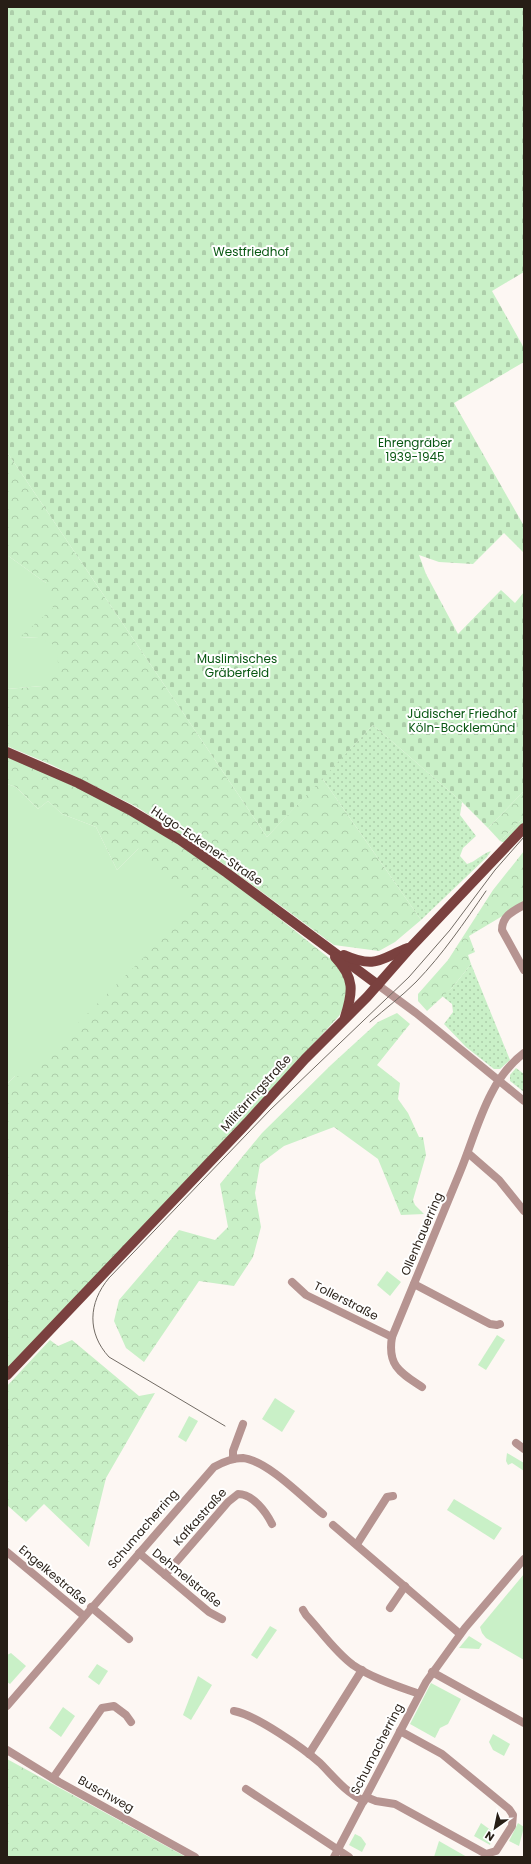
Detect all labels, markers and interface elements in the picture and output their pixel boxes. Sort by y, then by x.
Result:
park label: Westfriedhof [213,243,289,260]
park label: Ehrengräber 1939-1945 [378,434,453,465]
park label: Muslimisches Gräberfeld [197,650,277,681]
park label: Jüdischer Friedhof Köln-Bocklemünd [407,705,517,736]
street label: Hugo-Eckener-Straße [148,802,266,889]
street label: Militärringstraße [216,1050,295,1135]
street label: Ollenhauerring [396,1189,447,1278]
street label: Tollerstraße [311,1277,382,1324]
street label: Kafkastraße [169,1484,230,1549]
street label: Schumacherring [103,1485,182,1572]
street label: Engelkestraße [15,1541,91,1608]
street label: Dehmelstraße [149,1544,226,1611]
street label: Schumacherring [346,1700,407,1797]
street label: Buschweg [75,1771,137,1816]
north arrow [475,1808,515,1848]
text: N [482,1827,497,1845]

